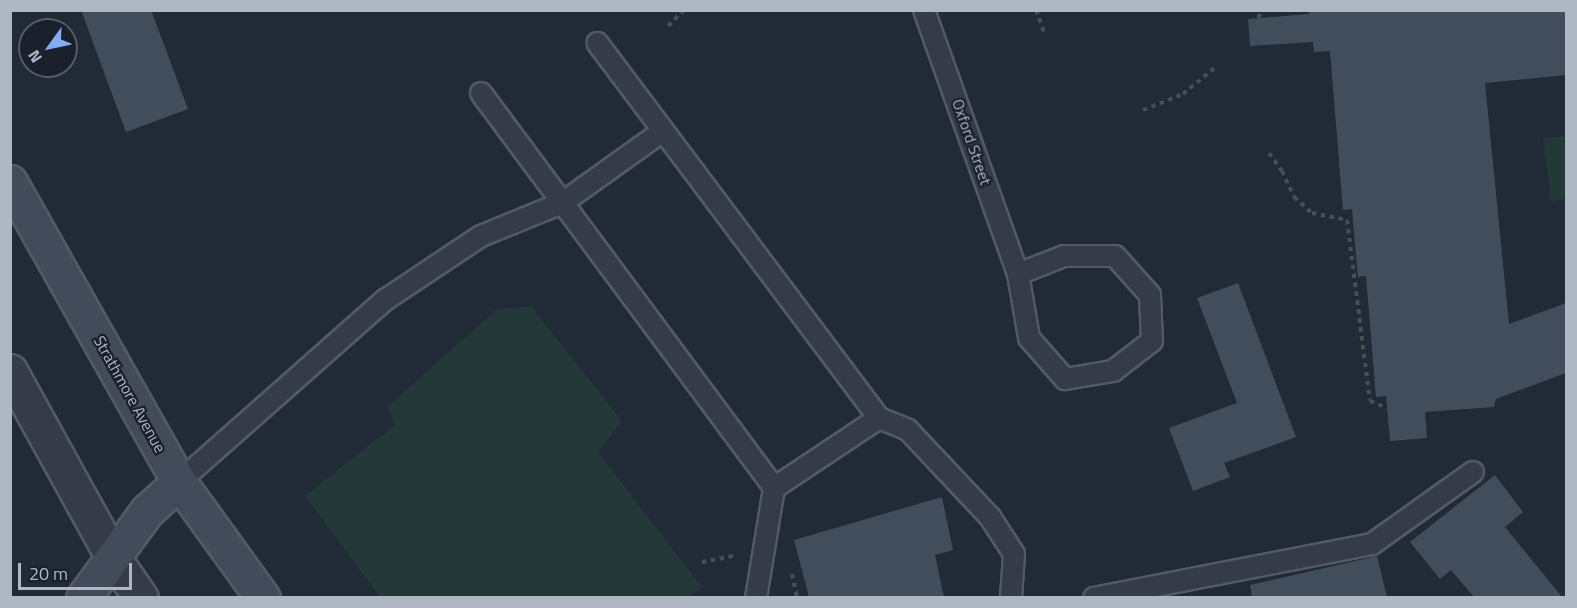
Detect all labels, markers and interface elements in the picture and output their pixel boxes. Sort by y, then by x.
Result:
north arrow [18,18,78,78]
text: N [21,46,48,68]
street label: Oxford Street [948,96,996,188]
street label: Strathmore Avenue [90,332,170,456]
scale bar [21,551,135,589]
text: 20 m [29,560,68,587]

